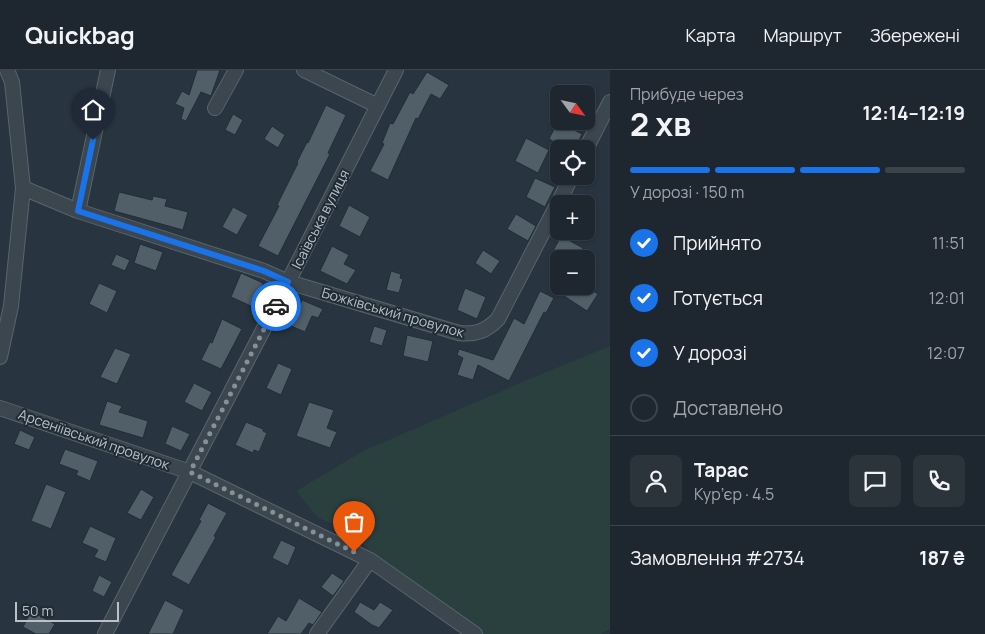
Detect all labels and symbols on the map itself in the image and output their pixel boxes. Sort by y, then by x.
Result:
north arrow [550,85,595,130]
pin [72,89,114,140]
street label: Ісаївська вулиця [287,166,353,272]
courier [251,281,301,331]
street label: Божківський провулок [320,283,467,342]
street label: Арсеніївський провулок [16,404,173,474]
pin [333,501,375,552]
scale bar [15,599,119,622]

